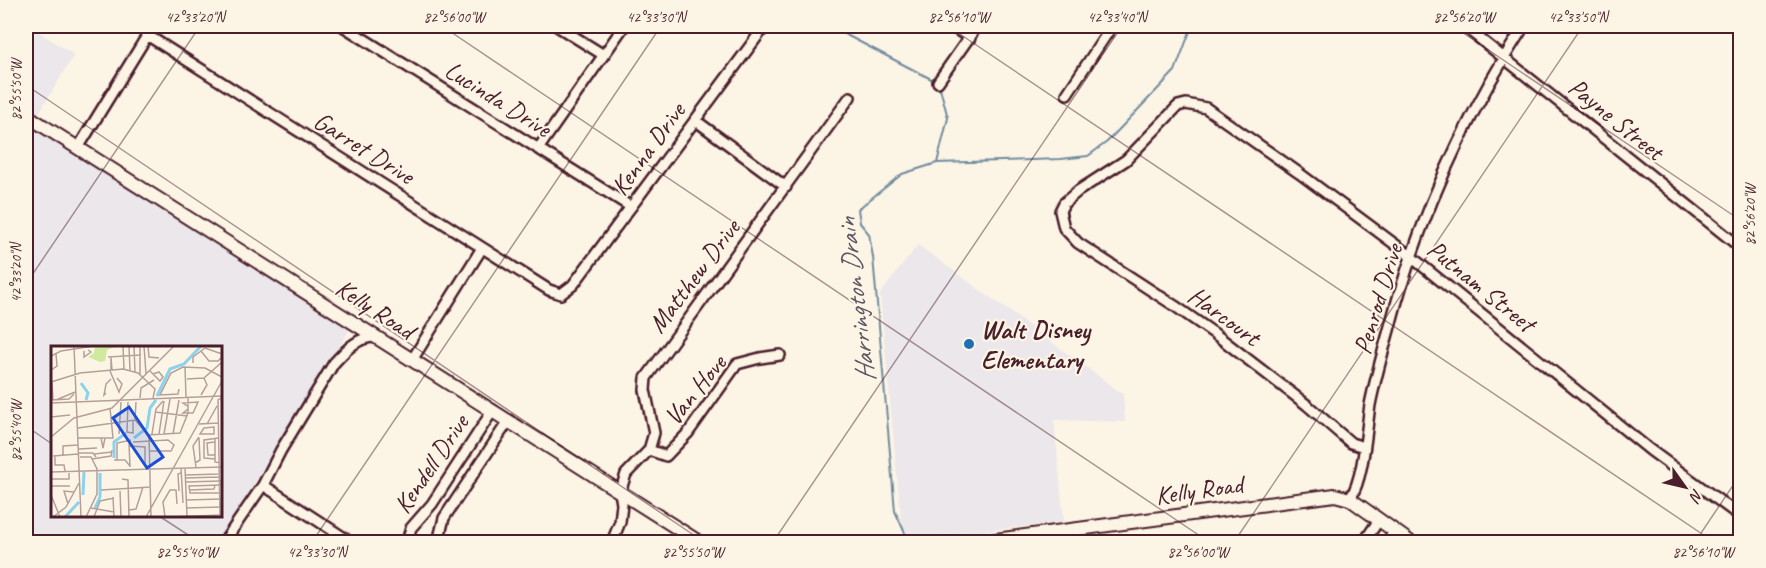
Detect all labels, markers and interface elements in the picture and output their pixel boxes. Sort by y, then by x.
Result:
text: 42°33'20"N [165,8,228,27]
text: 82°56'00"W [424,8,488,27]
text: 42°33'30"N [626,8,689,27]
text: 82°56'10"W [929,8,993,27]
text: 42°33'40"N [1087,8,1150,27]
text: 82°56'20"W [1434,8,1498,27]
text: 42°33'50"N [1548,8,1611,27]
street label: Lucinda Drive [439,53,559,145]
text: 82°55'50"W [7,56,26,120]
street label: Payne Street [1562,71,1672,169]
street label: Kenna Drive [603,94,694,202]
street label: Garret Drive [307,104,423,193]
text: 82°56'20"W [1741,181,1760,245]
street label: Matthew Drive [641,211,749,339]
water label: Harrington Drain [829,213,883,384]
street label: Putnam Street [1420,233,1544,342]
street label: Penrod Drive [1346,238,1411,358]
text: 42°33'20"N [7,240,26,303]
street label: Kelly Road [329,271,424,349]
street label: Harcourt [1181,279,1268,355]
place label: Walt Disney Elementary [981,313,1092,376]
marker: Walt Disney Elementary [962,337,976,351]
inset map [51,346,222,517]
street label: Van Hove [656,347,735,432]
text: 82°55'40"W [7,397,26,461]
street label: Kendell Drive [386,406,477,520]
north arrow [1655,457,1715,517]
street label: Kelly Road [1153,467,1248,512]
text: N [1684,485,1708,507]
text: 82°55'40"W [157,543,221,562]
text: 42°33'30"N [287,543,350,562]
text: 82°55'50"W [663,543,727,562]
text: 82°56'00"W [1168,543,1232,562]
text: 82°56'10"W [1673,543,1737,562]

